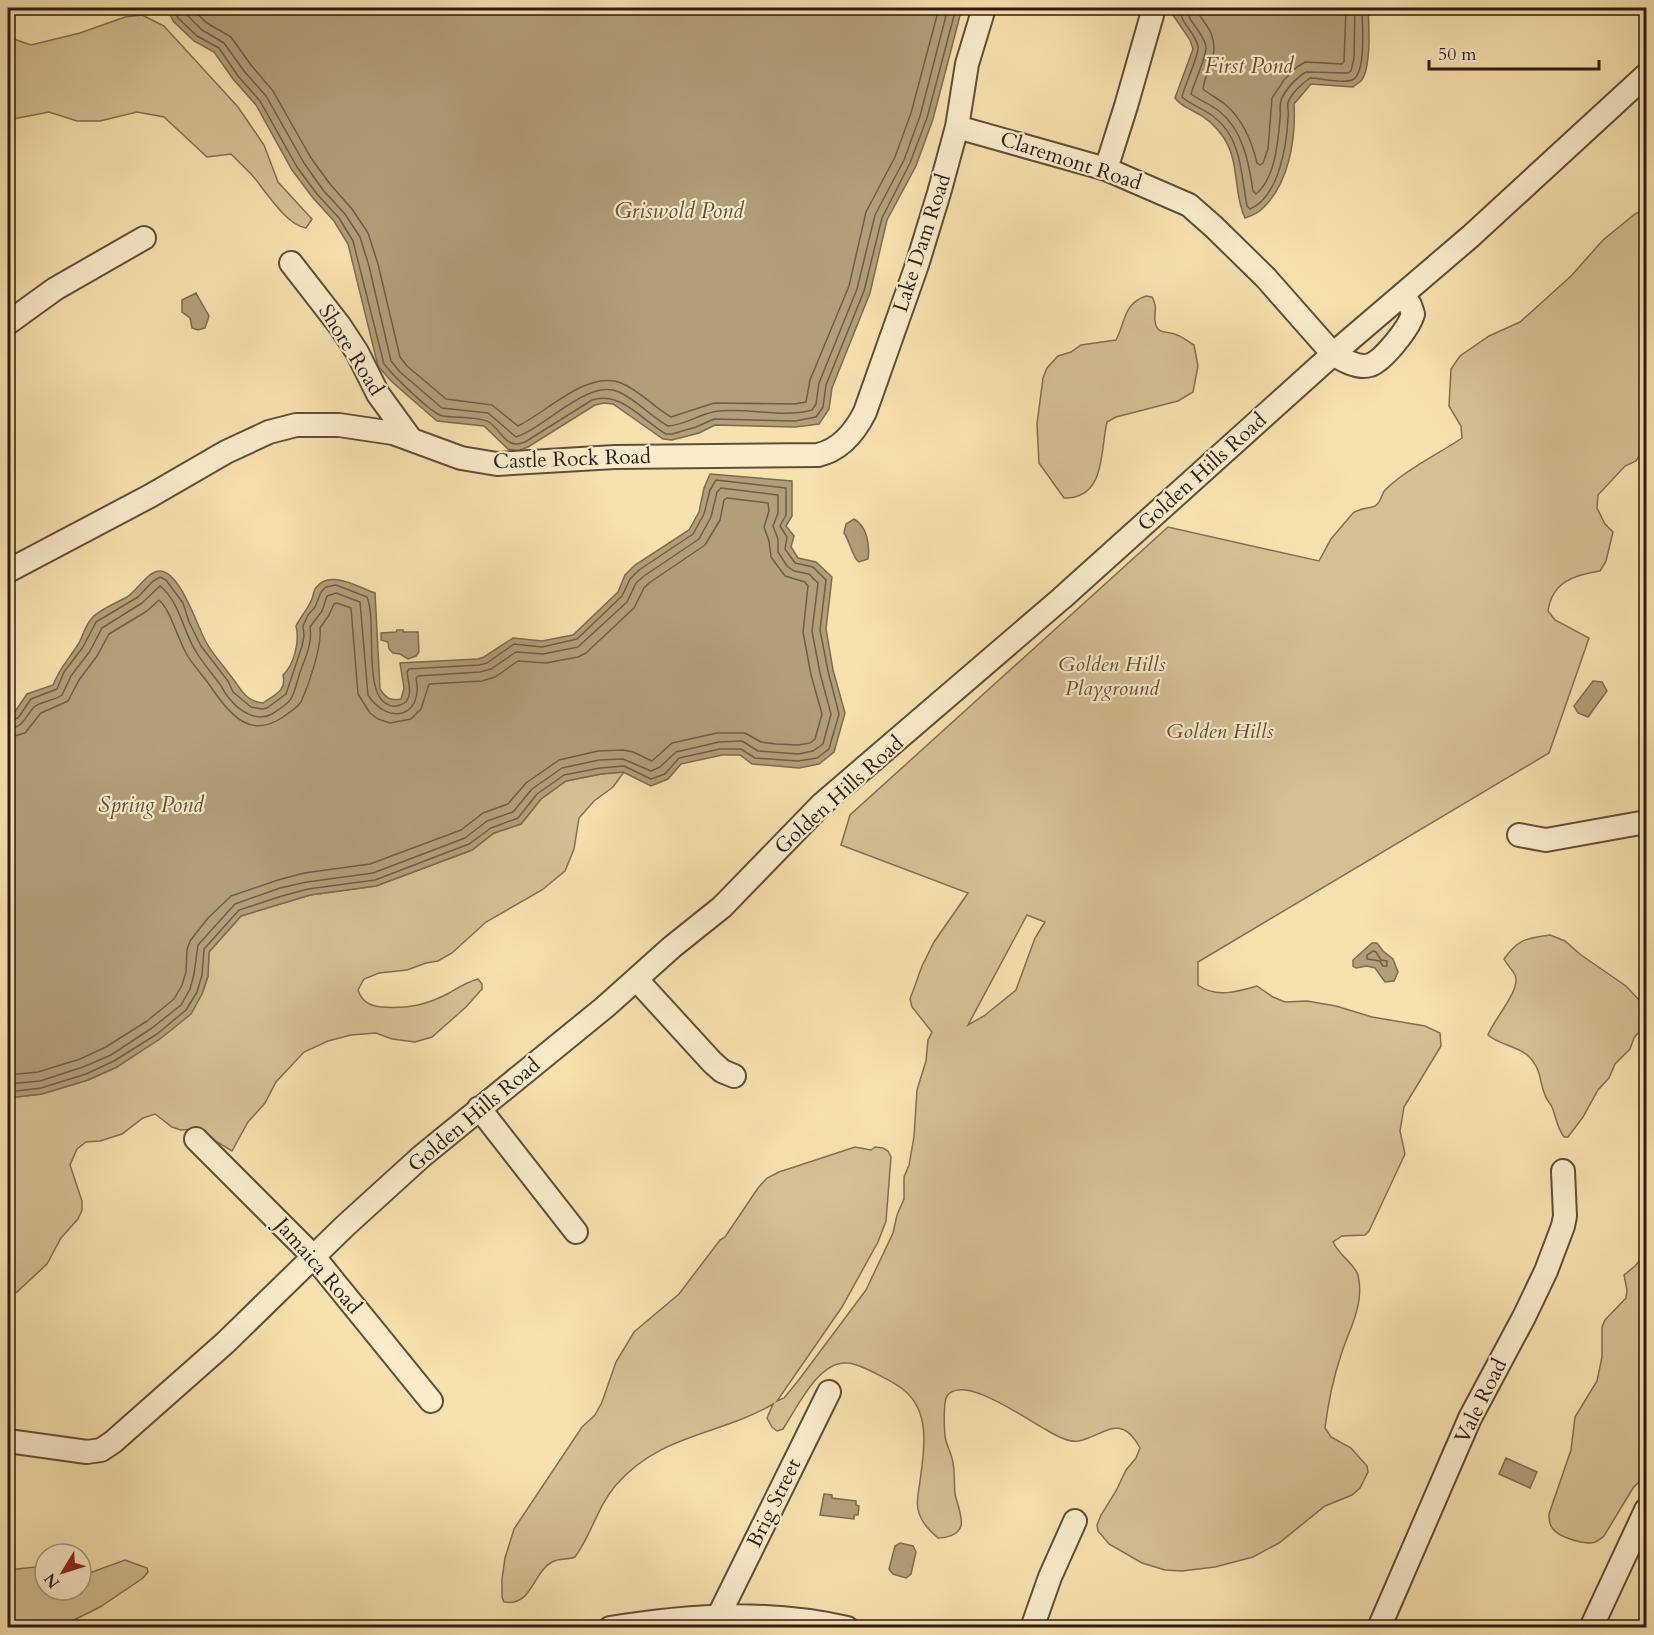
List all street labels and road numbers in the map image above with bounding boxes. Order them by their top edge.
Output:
street label: Claremont Road [997,124,1145,198]
street label: Lake Dam Road [886,170,958,316]
street label: Shore Road [312,299,390,401]
street label: Golden Hills Road [1131,406,1273,538]
street label: Castle Rock Road [493,442,651,476]
street label: Golden Hills Road [768,729,910,861]
street label: Golden Hills Road [402,1051,546,1179]
street label: Jamaica Road [266,1209,368,1321]
street label: Vale Road [1448,1354,1514,1448]
street label: Brig Street [740,1453,808,1552]

